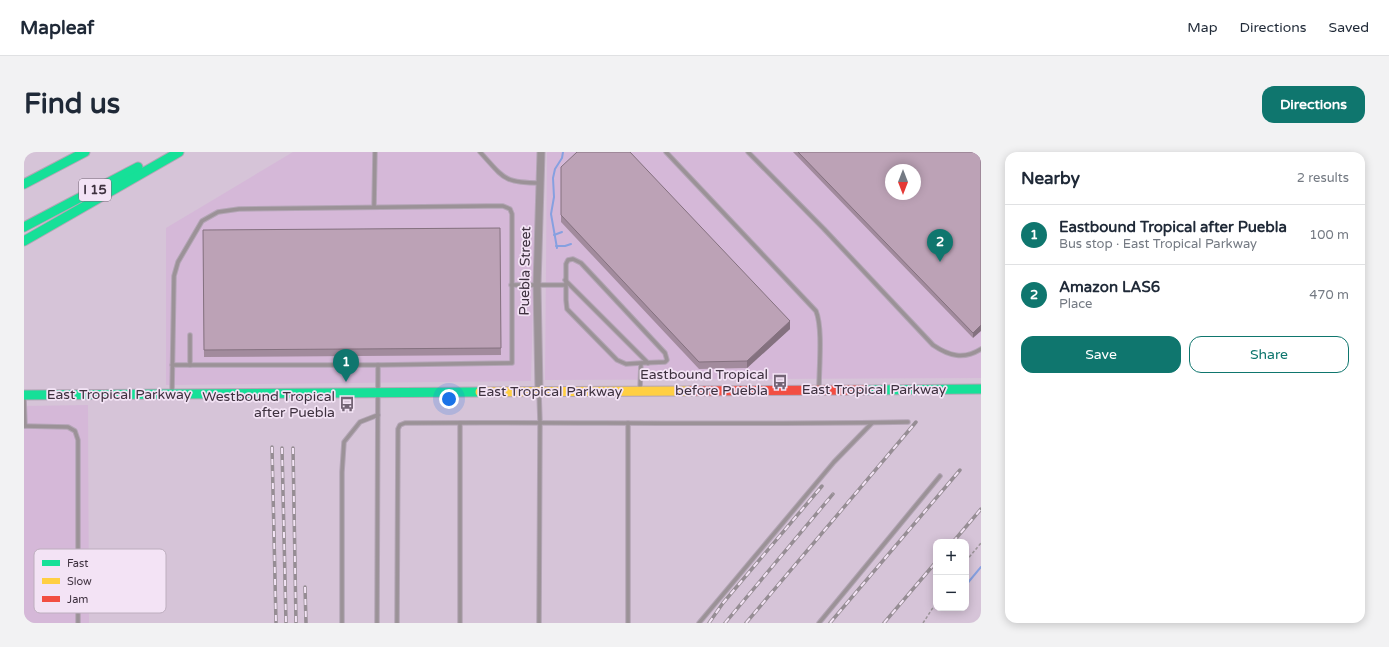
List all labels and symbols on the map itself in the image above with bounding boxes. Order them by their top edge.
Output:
north arrow [885,164,921,200]
road number: I 15 [79,179,111,201]
street label: Puebla Street [516,225,534,316]
pin: 2 [927,229,953,262]
pin: 1 [333,349,359,382]
place label: Eastbound Tropical before Puebla [640,366,768,399]
bus stop icon: Eastbound Tropical before Puebla [771,373,789,391]
street label: East Tropical Parkway [802,381,947,398]
street label: East Tropical Parkway [478,383,623,400]
street label: East Tropical Parkway [47,386,192,403]
place label: Westbound Tropical after Puebla [202,388,335,421]
your location [439,389,459,409]
bus stop icon: Westbound Tropical after Puebla [338,395,356,413]
legend [34,549,166,613]
text: Fast [67,557,88,570]
text: Slow [67,575,92,588]
text: Jam [67,593,88,606]

